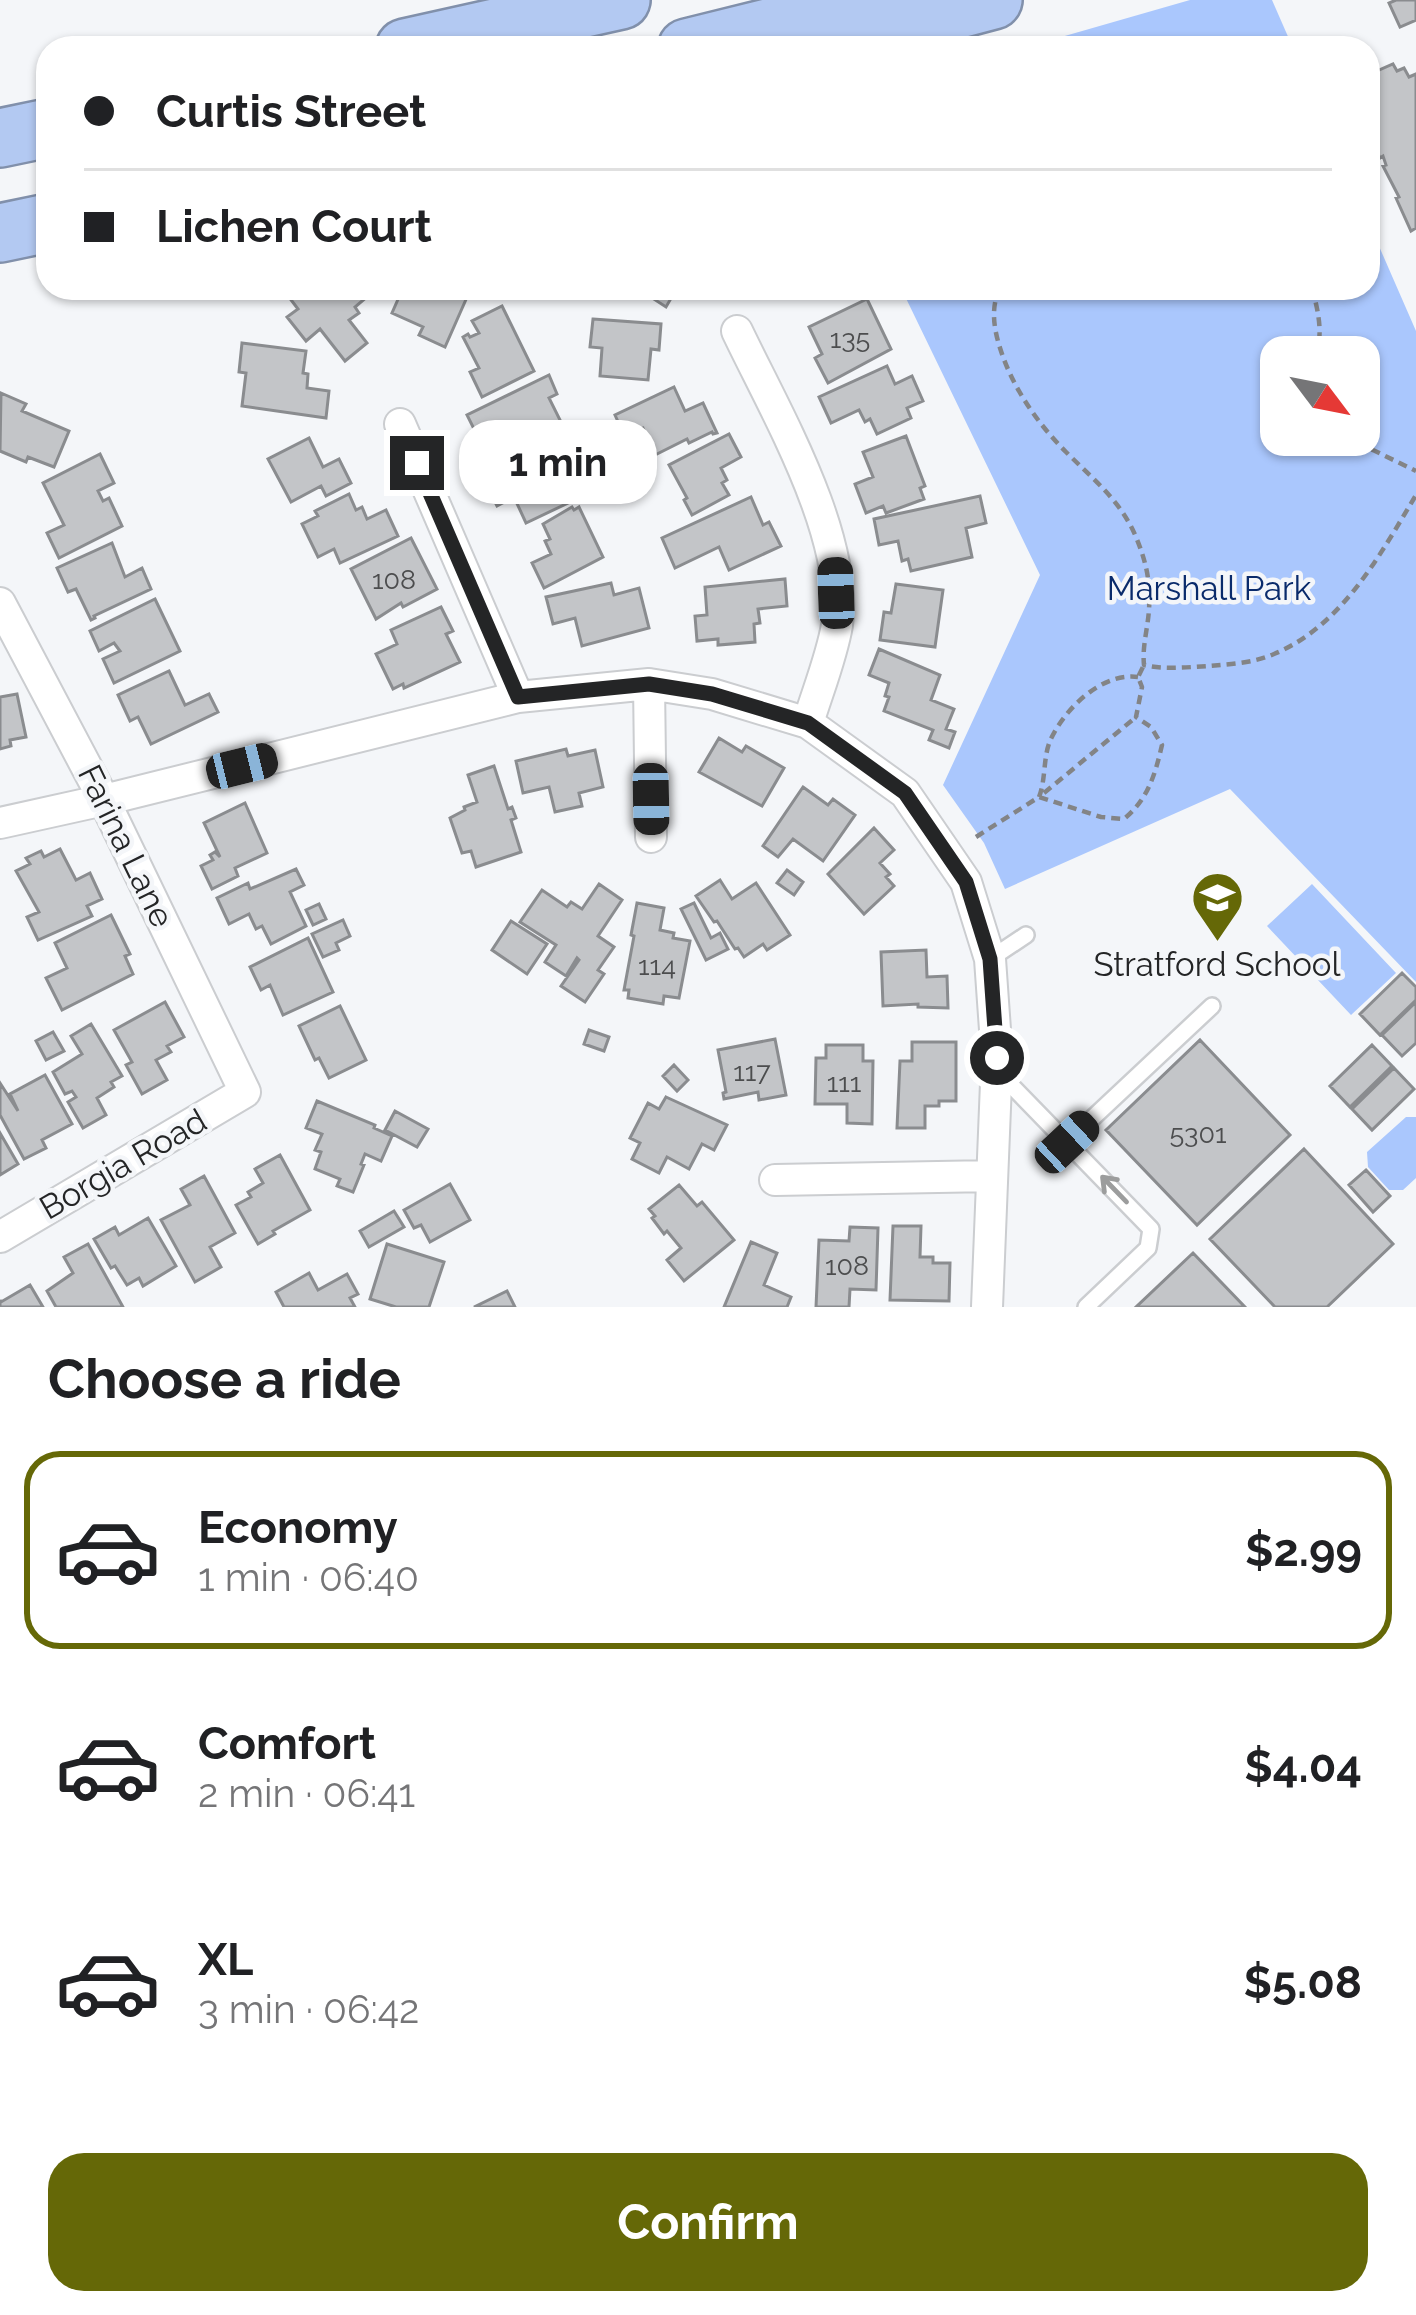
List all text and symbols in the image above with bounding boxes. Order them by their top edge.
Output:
text: Curtis Street [156,85,426,138]
text: Lichen Court [156,200,432,253]
house number: 135 [830,323,870,354]
north arrow [1260,336,1380,456]
map controls [1260,336,1380,456]
callout: 1 min [459,421,657,505]
route end [390,436,444,490]
text: 1 min [509,439,607,485]
car [817,556,855,630]
house number: 108 [372,564,416,595]
park label: Marshall Park [1107,569,1312,608]
car [203,740,281,792]
street label: Farina Lane [70,759,182,933]
car [632,763,670,835]
school or university icon: Stratford School [1189,869,1245,943]
place label: Stratford School [1094,945,1341,984]
house number: 114 [638,950,676,981]
route start [970,1031,1024,1085]
house number: 117 [733,1056,771,1087]
house number: 111 [827,1067,861,1098]
street label: Borgia Road [33,1101,213,1227]
car [1028,1104,1106,1180]
house number: 5301 [1169,1118,1227,1149]
one-way arrow [1100,1175,1128,1204]
house number: 108 [825,1250,869,1281]
text: Choose a ride [48,1347,401,1411]
icon: car [54,1496,162,1604]
text: Economy [198,1501,398,1554]
text: $2.99 [1245,1524,1362,1577]
text: 1 min · 06:40 [198,1554,419,1600]
icon: car [54,1712,162,1820]
text: Comfort [198,1717,376,1770]
text: $4.04 [1244,1740,1362,1793]
text: 2 min · 06:41 [198,1770,415,1816]
icon: car [54,1928,162,2036]
text: XL [198,1933,253,1986]
text: $5.08 [1244,1956,1362,2009]
text: 3 min · 06:42 [198,1986,419,2032]
button: Confirm [48,2153,1368,2291]

